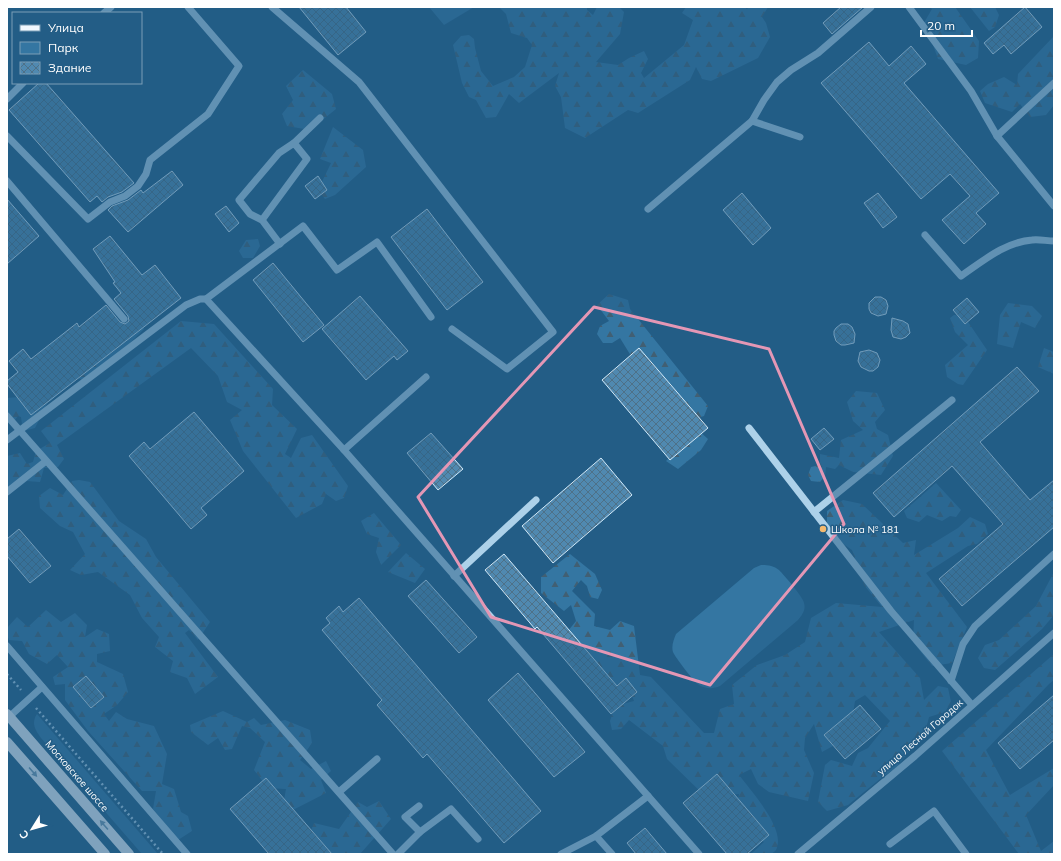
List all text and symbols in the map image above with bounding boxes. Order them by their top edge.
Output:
legend [12,12,142,84]
scale bar [921,12,972,38]
text: 20 m [927,18,955,33]
text: Улица [47,20,84,35]
text: Парк [48,40,79,55]
text: Здание [48,60,92,75]
place label: Школа № 181 [831,523,899,536]
marker: Школа № 181 [818,524,828,534]
street label: улица Лесной Городок [874,696,966,778]
street label: Московское шоссе [42,738,112,815]
one-way arrow [28,766,37,777]
north arrow [12,809,52,849]
one-way arrow [99,819,108,830]
text: С [16,827,32,842]

